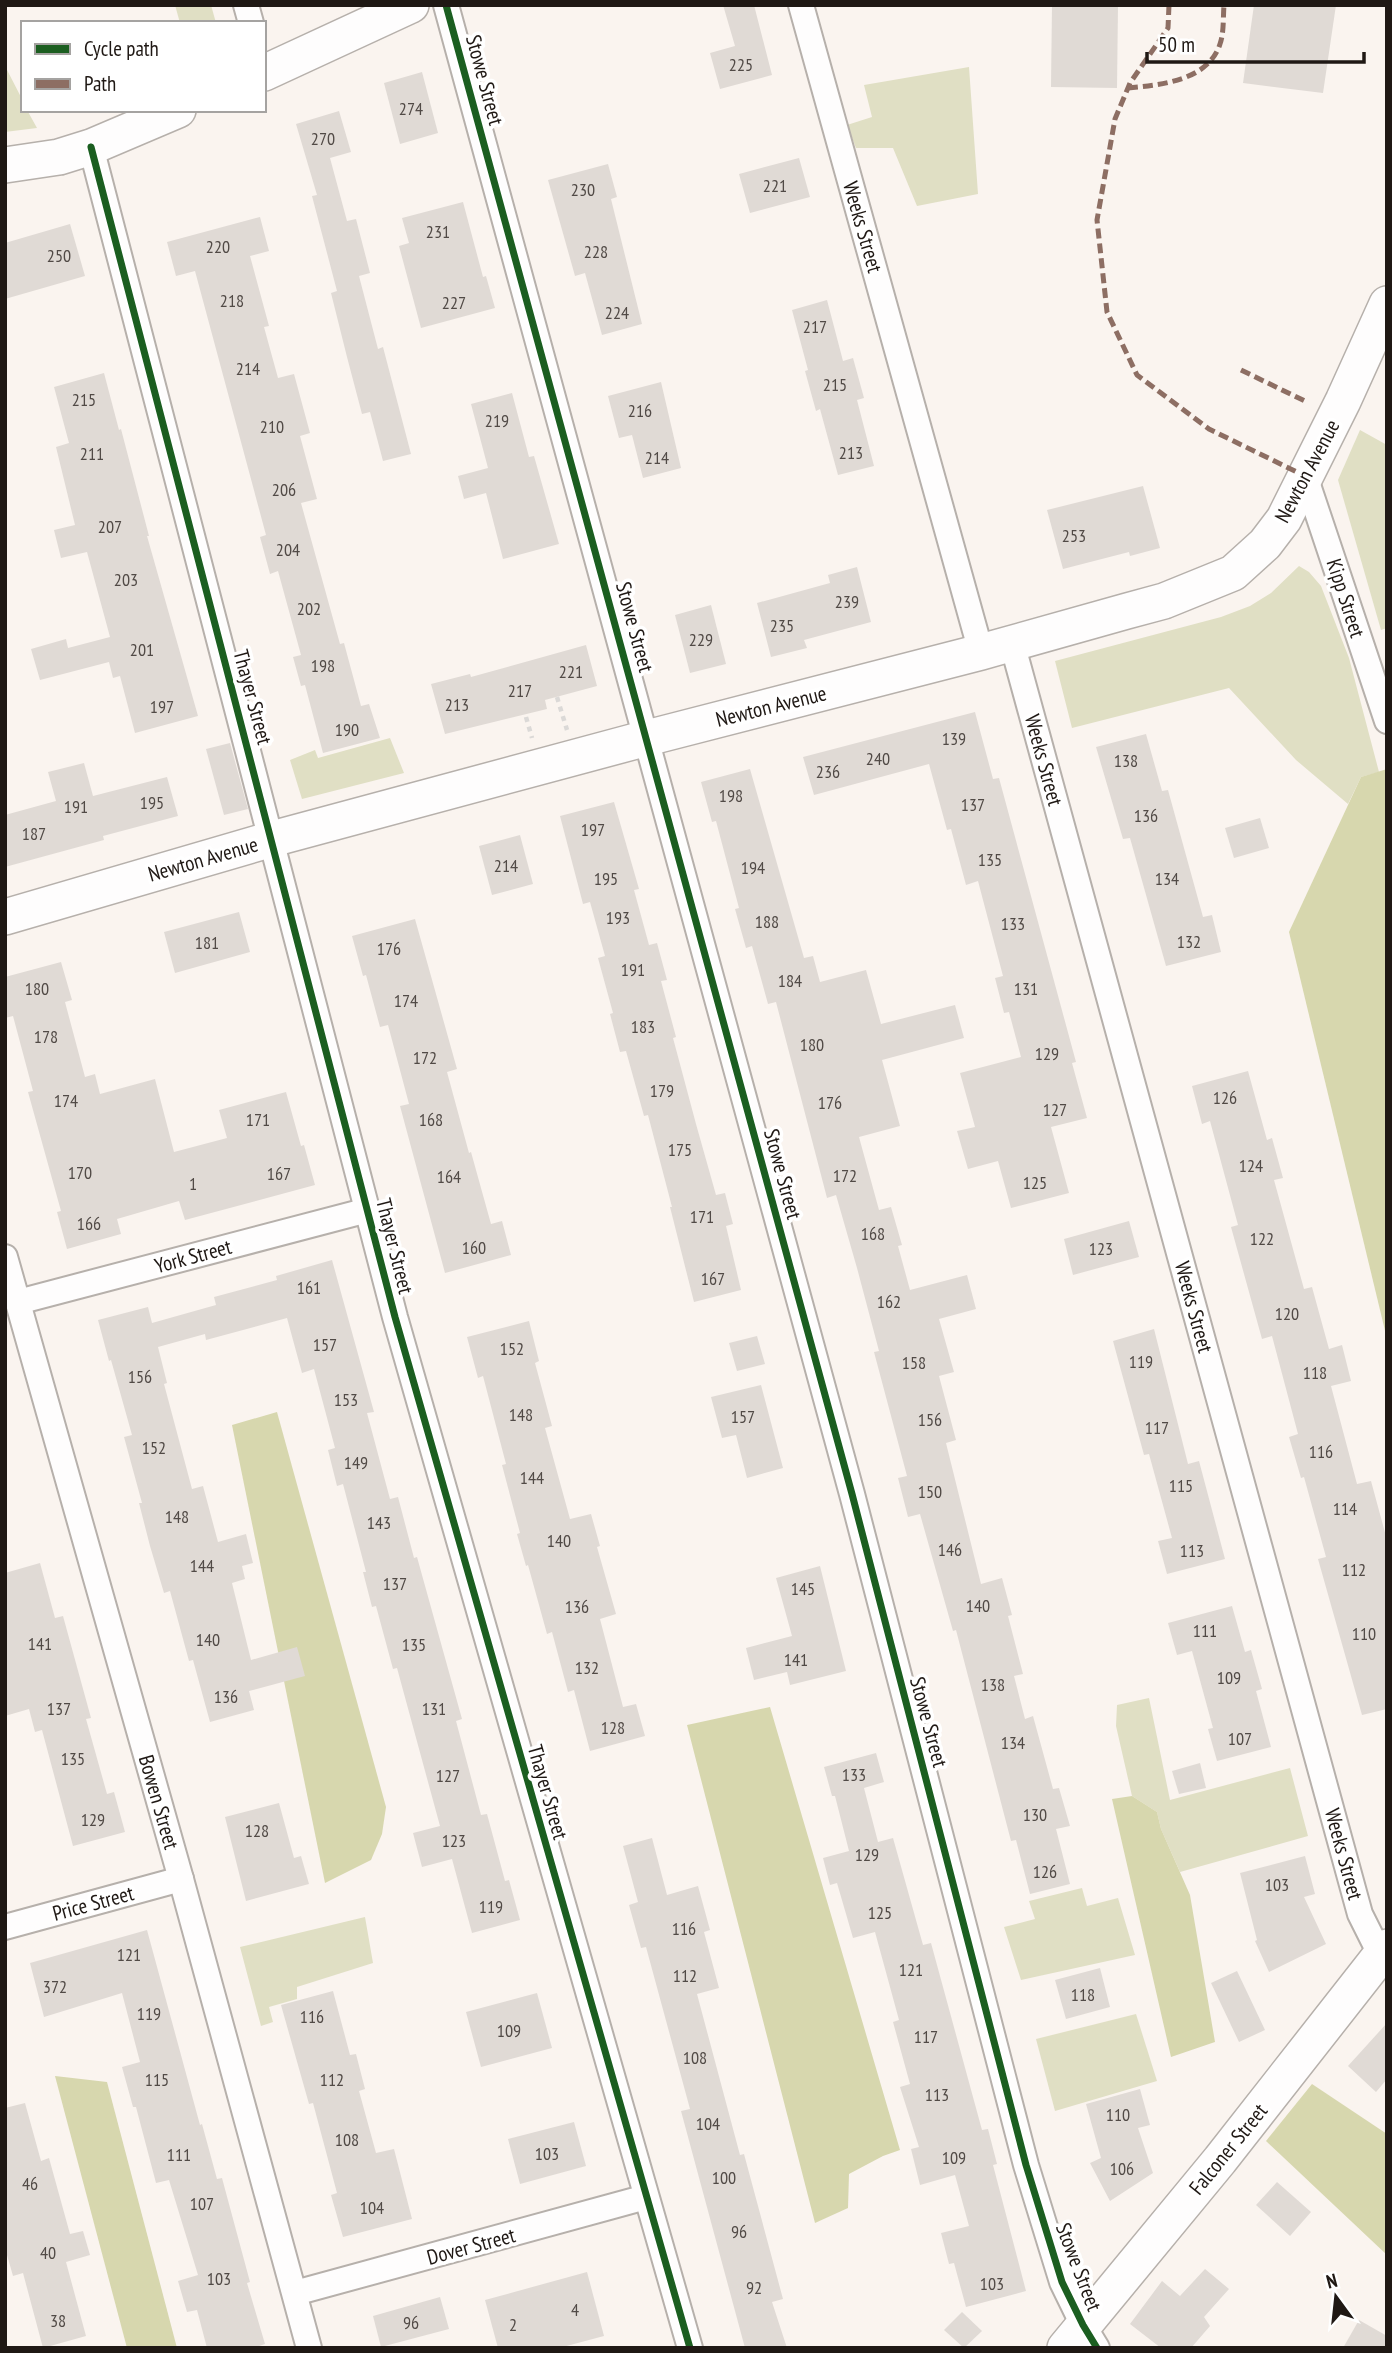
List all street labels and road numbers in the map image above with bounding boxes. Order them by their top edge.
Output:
street label: Stowe Street [460,32,510,128]
street label: Weeks Street [837,178,889,276]
street label: Newton Avenue [1269,415,1345,527]
street label: Kipp Street [1321,555,1371,641]
street label: Stowe Street [610,579,660,675]
street label: Thayer Street [227,647,279,748]
street label: Newton Avenue [713,679,829,733]
street label: Weeks Street [1019,711,1069,809]
street label: Newton Avenue [145,830,261,888]
street label: Stowe Street [758,1126,808,1222]
street label: Thayer Street [370,1196,420,1297]
street label: York Street [152,1233,235,1279]
street label: Weeks Street [1169,1258,1219,1356]
street label: Stowe Street [904,1674,954,1770]
street label: Thayer Street [522,1742,574,1843]
street label: Bowen Street [133,1752,185,1852]
street label: Weeks Street [1319,1805,1369,1903]
street label: Price Street [49,1879,137,1927]
street label: Falconer Street [1183,2098,1273,2200]
street label: Stowe Street [1050,2219,1108,2315]
street label: Dover Street [424,2221,518,2271]

